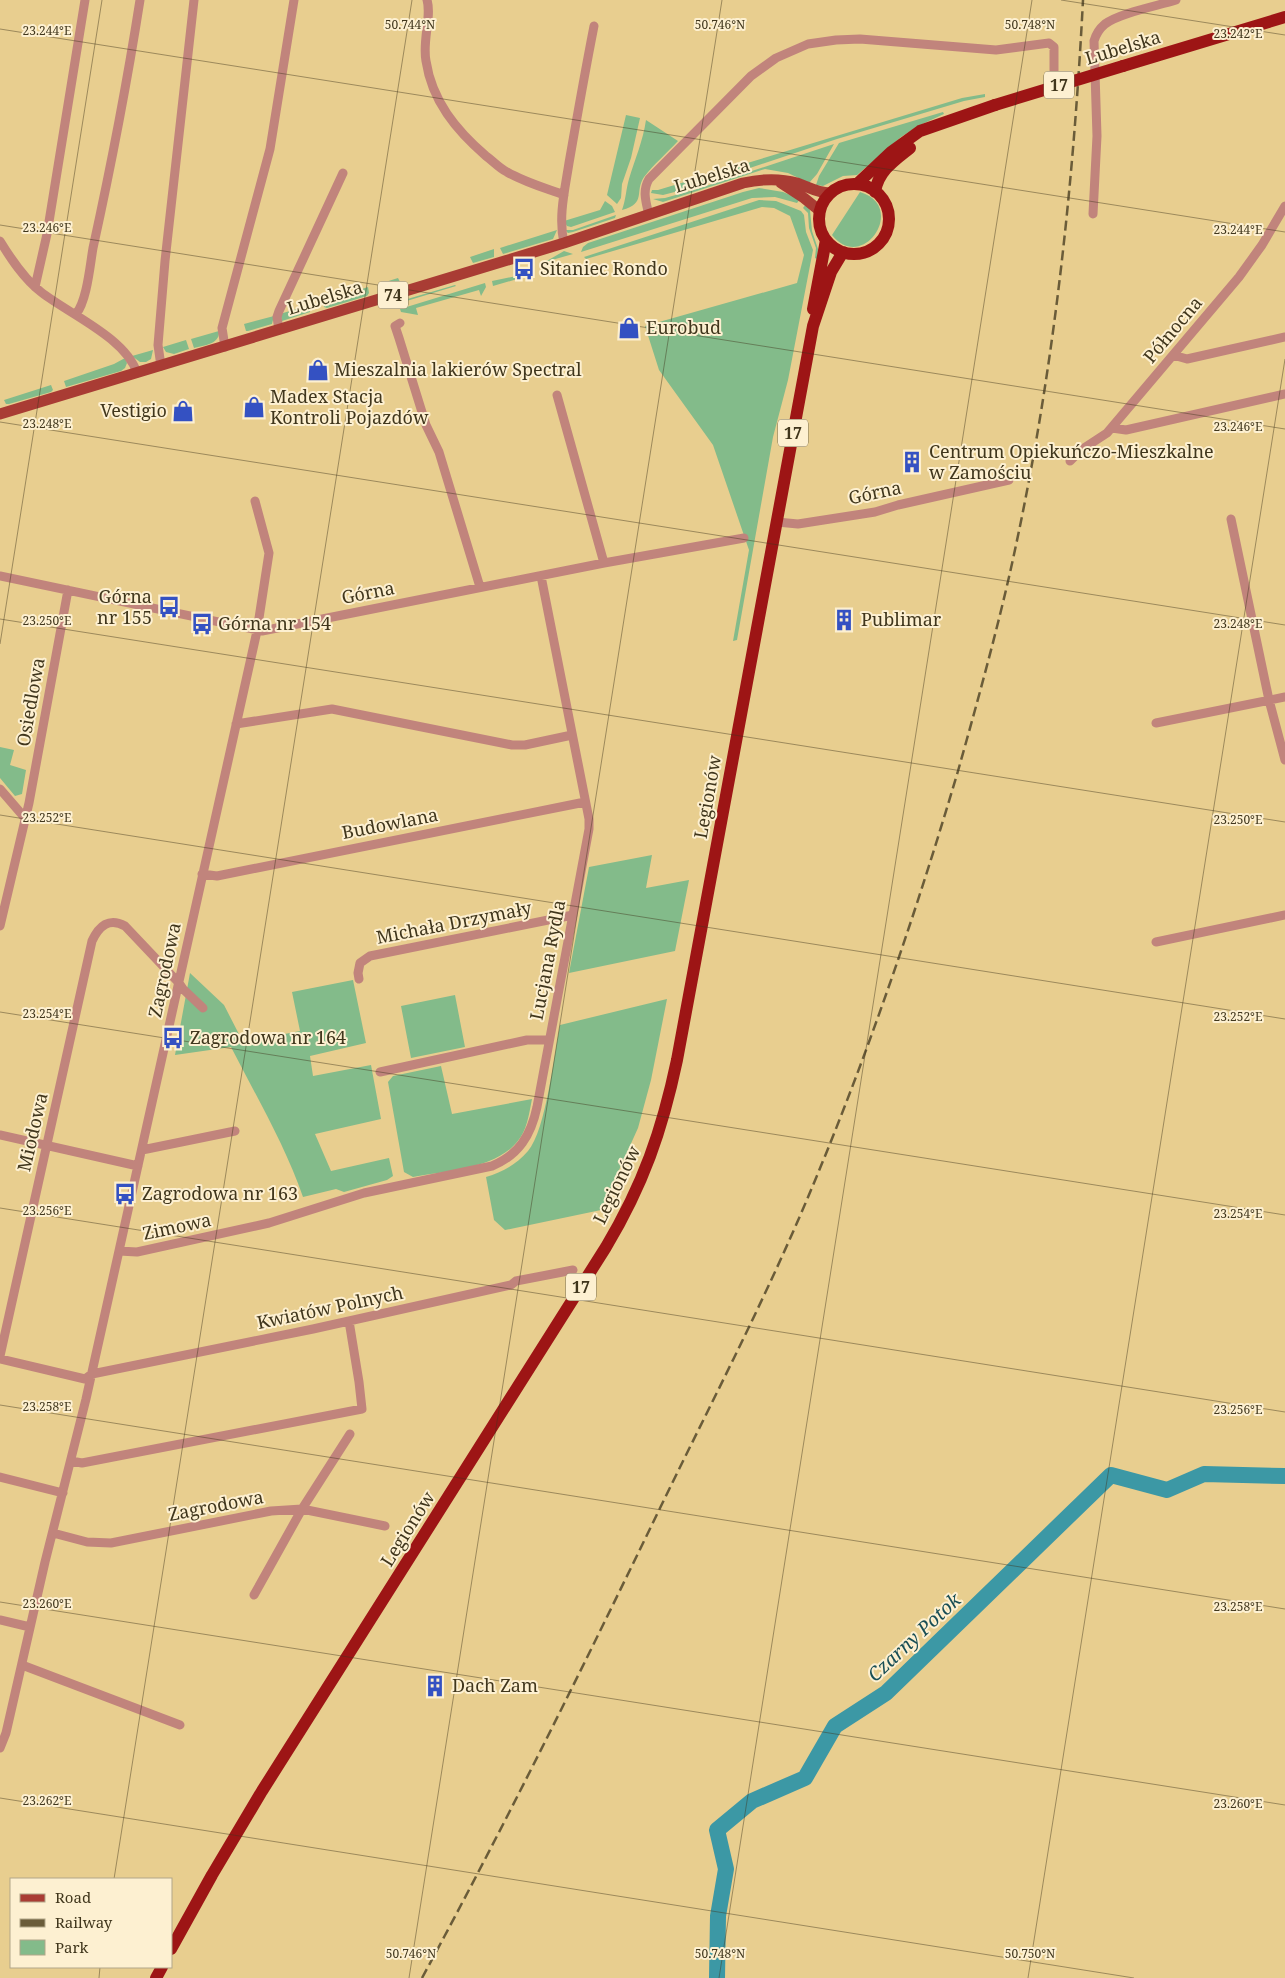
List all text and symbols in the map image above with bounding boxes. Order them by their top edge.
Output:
text: 50.744°N [385,16,435,33]
text: 50.746°N [695,16,745,33]
text: 50.748°N [1005,16,1055,33]
text: 23.244°E [23,22,71,39]
street label: Lubelska [1082,24,1163,70]
text: 23.242°E [1214,25,1262,42]
road number: 17 [1044,72,1074,98]
street label: Lubelska [671,152,752,198]
text: 23.246°E [23,219,71,236]
text: 23.244°E [1214,221,1262,238]
bus stop icon: Sitaniec Rondo [511,256,537,282]
place label: Sitaniec Rondo [540,256,668,280]
street label: Lubelska [284,274,365,320]
road number: 74 [378,282,408,308]
street label: Północna [1137,291,1207,368]
shop icon: Eurobud [616,315,642,341]
place label: Eurobud [646,315,721,339]
shop icon: Mieszalnia lakierów Spectral [305,357,331,383]
place label: Mieszalnia lakierów Spectral [334,357,582,381]
place label: Madex Stacja Kontroli Pojazdów [270,384,429,429]
shop icon: Madex Stacja Kontroli Pojazdów [241,394,267,420]
place label: Vestigio [100,398,167,422]
shop icon: Vestigio [170,398,196,424]
text: 23.248°E [23,415,71,432]
text: 23.246°E [1214,418,1262,435]
road number: 17 [778,419,808,446]
place label: Centrum Opiekuńczo-Mieszkalne w Zamościu [929,439,1214,484]
building icon: Centrum Opiekuńczo-Mieszkalne w Zamościu [899,449,925,475]
street label: Górna [846,475,903,509]
street label: Górna [339,575,396,609]
place label: Górna nr 155 [97,584,152,629]
bus stop icon: Górna nr 155 [156,594,182,620]
building icon: Publimar [831,607,857,633]
place label: Publimar [861,607,942,631]
bus stop icon: Górna nr 154 [189,611,215,637]
place label: Górna nr 154 [218,611,331,635]
text: 23.250°E [23,612,71,629]
text: 23.248°E [1214,615,1262,632]
street label: Osiedlowa [10,656,50,748]
street label: Legionów [688,753,726,840]
street label: Budowlana [340,802,440,844]
text: 23.252°E [23,809,71,826]
text: 23.250°E [1214,811,1262,828]
street label: Michała Drzymały [374,895,534,949]
street label: Lucjana Rydla [524,898,570,1022]
street label: Zagrodowa [142,920,186,1019]
text: 23.254°E [23,1005,71,1022]
text: 23.252°E [1214,1008,1262,1025]
bus stop icon: Zagrodowa nr 164 [160,1025,186,1051]
place label: Zagrodowa nr 164 [190,1025,346,1049]
street label: Miodowa [11,1090,53,1174]
street label: Legionów [587,1141,646,1228]
bus stop icon: Zagrodowa nr 163 [112,1181,138,1207]
place label: Zagrodowa nr 163 [142,1181,298,1205]
text: 23.256°E [23,1202,71,1219]
text: 23.254°E [1214,1205,1262,1222]
street label: Zimowa [140,1207,213,1245]
road number: 17 [566,1274,596,1300]
street label: Kwiatów Polnych [254,1280,405,1334]
text: 23.258°E [23,1398,71,1415]
text: 23.256°E [1214,1401,1262,1418]
street label: Zagrodowa [166,1484,265,1526]
street label: Legionów [375,1486,440,1571]
water label: Czarny Potok [862,1586,967,1687]
text: 23.260°E [23,1595,71,1612]
text: 23.258°E [1214,1598,1262,1615]
building icon: Dach Zam [422,1673,448,1699]
place label: Dach Zam [452,1673,538,1697]
text: 23.262°E [23,1792,71,1809]
text: 23.260°E [1214,1795,1262,1812]
legend [10,1878,172,1968]
text: Road [55,1887,91,1907]
text: Railway [55,1912,113,1932]
text: Park [55,1937,89,1957]
text: 50.746°N [386,1945,436,1962]
text: 50.748°N [695,1945,745,1962]
text: 50.750°N [1005,1945,1055,1962]

